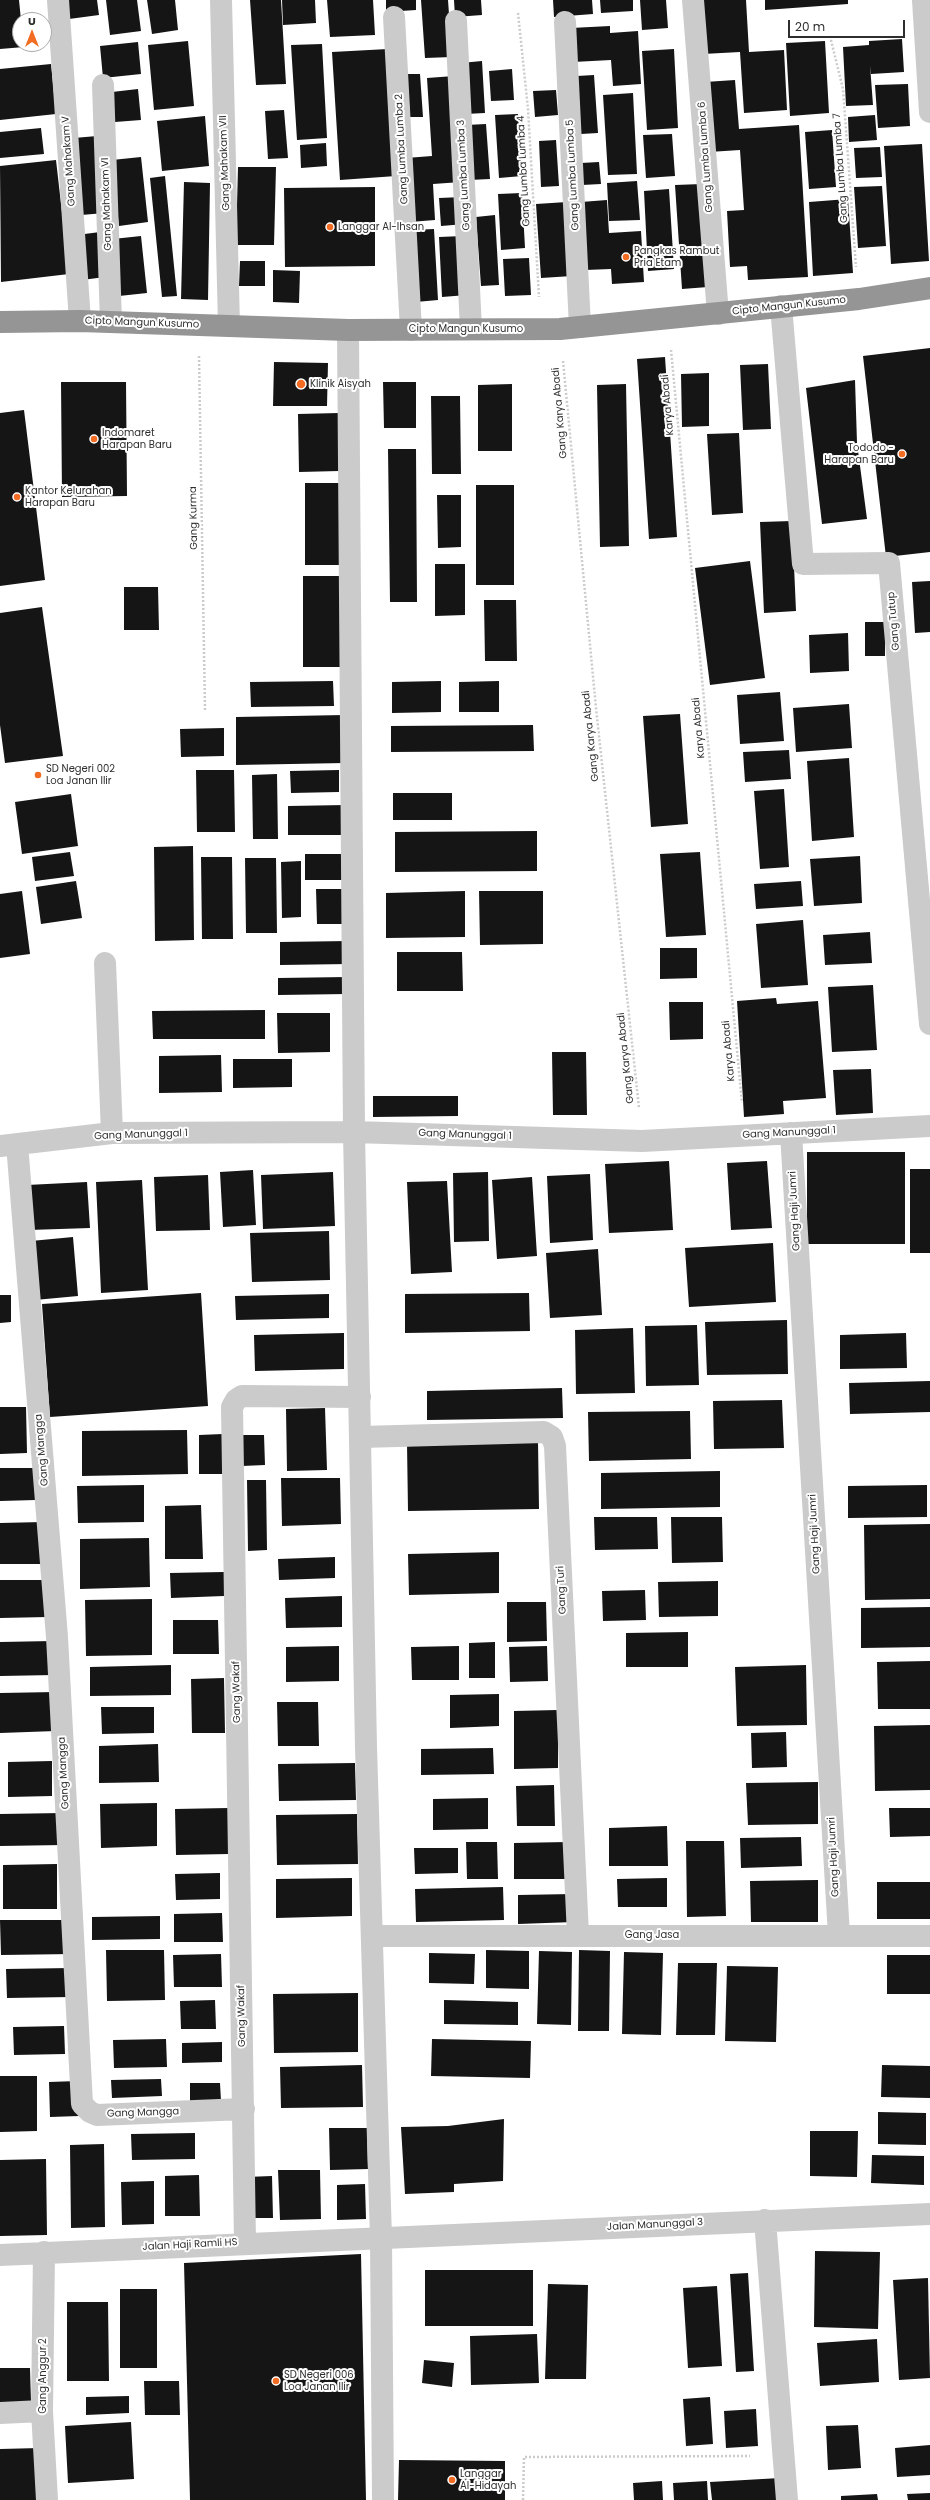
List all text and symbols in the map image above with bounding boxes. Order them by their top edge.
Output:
north arrow [12,12,52,52]
scale bar [790,12,907,38]
text: U [28,13,36,29]
text: 20 m [795,18,825,35]
street label: Gang Lumba Lumba 2 [393,93,411,205]
street label: Gang Lumba Lumba 6 [696,101,716,213]
street label: Gang Lumba Lumba 7 [831,113,851,223]
street label: Gang Mahakam V [60,115,78,207]
street label: Gang Mahakam VII [217,115,233,211]
street label: Gang Lumba Lumba 4 [515,115,533,227]
street label: Gang Lumba Lumba 3 [455,119,473,231]
street label: Gang Lumba Lumba 5 [564,119,582,231]
street label: Gang Mahakam VI [99,157,115,251]
place label: Langgar Al-Ihsan [338,221,424,233]
marker: Langgar Al-Ihsan [325,222,335,232]
place label: Pangkas Rambut Pria Etam [634,245,719,268]
marker: Pangkas Rambut Pria Etam [621,252,631,262]
street label: Cipto Mangun Kusumo [732,294,846,318]
street label: Cipto Mangun Kusumo [85,315,199,331]
street label: Cipto Mangun Kusumo [409,323,523,335]
street label: Gang Karya Abadi [550,367,570,459]
street label: Karya Abadi [659,374,677,436]
marker: Klinik Aisyah [295,378,307,390]
place label: Klinik Aisyah [310,378,371,390]
place label: Indomaret Harapan Baru [102,427,172,450]
marker: Indomaret Harapan Baru [89,434,99,444]
place label: Tododo - Harapan Baru [824,442,894,466]
marker: Tododo - Harapan Baru [897,449,907,459]
place label: Kantor Kelurahan Harapan Baru [25,485,112,508]
street label: Gang Kurma [187,486,201,550]
marker: Kantor Kelurahan Harapan Baru [12,492,22,502]
street label: Gang Tutup [885,591,903,651]
street label: Gang Karya Abadi [580,690,602,782]
street label: Karya Abadi [690,697,708,759]
place label: SD Negeri 002 Loa Janan Ilir [46,763,115,786]
marker: SD Negeri 002 Loa Janan Ilir [33,770,43,780]
street label: Gang Karya Abadi [615,1012,637,1104]
street label: Karya Abadi [720,1020,738,1082]
street label: Gang Manunggal 1 [742,1125,836,1141]
street label: Gang Manunggal 1 [94,1127,188,1143]
street label: Gang Manunggal 1 [418,1127,512,1143]
street label: Gang Haji Jumri [787,1171,803,1251]
street label: Gang Mangga [33,1413,51,1487]
street label: Gang Haji Jumri [807,1494,823,1574]
street label: Gang Turi [555,1566,569,1614]
street label: Gang Wakaf [230,1661,244,1723]
street label: Gang Mangga [56,1737,72,1809]
street label: Gang Haji Jumri [826,1817,842,1897]
street label: Gang Jasa [625,1929,679,1941]
street label: Gang Wakaf [235,1985,249,2047]
street label: Gang Mangga [107,2106,179,2120]
street label: Jalan Manunggal 3 [607,2216,703,2234]
street label: Jalan Haji Ramli HS [142,2237,238,2253]
street label: Gang Anggur 2 [37,2338,49,2414]
place label: SD Negeri 006 Loa Janan Ilir [284,2369,354,2392]
marker: SD Negeri 006 Loa Janan Ilir [271,2376,281,2386]
place label: Langgar Al-Hidayah [460,2468,516,2492]
marker: Langgar Al-Hidayah [447,2475,457,2485]

